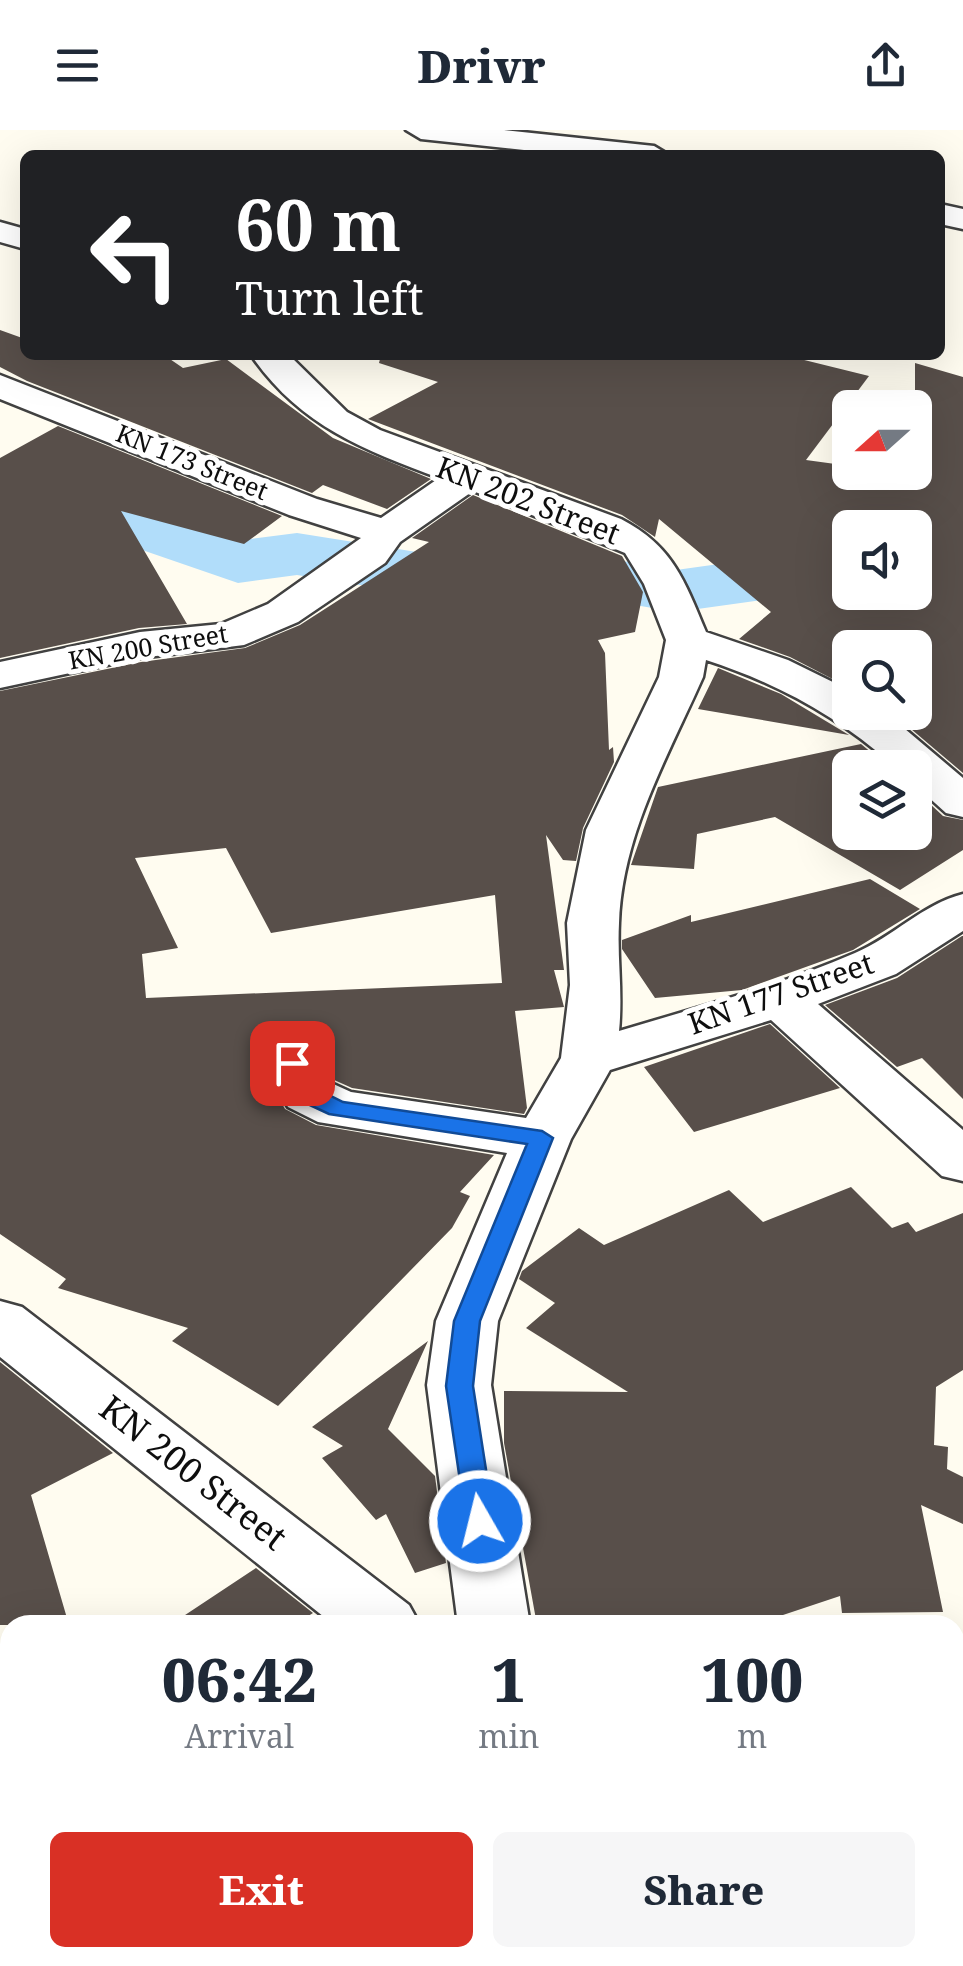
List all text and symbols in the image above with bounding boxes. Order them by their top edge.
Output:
text: Drivr [417,35,546,96]
icon: menu [50,38,105,93]
icon: share [858,38,913,93]
text: 60 m [235,176,401,272]
icon: left [70,190,200,320]
text: Turn left [235,267,424,328]
north arrow [832,390,932,490]
map controls [832,390,932,850]
street label: KN 173 Street [111,415,274,507]
street label: KN 202 Street [431,446,626,553]
button: sound [832,510,932,610]
street label: KN 200 Street [65,615,230,677]
button: search [832,630,932,730]
button: layers [832,750,932,850]
street label: KN 177 Street [682,942,879,1043]
pin [250,1021,335,1106]
icon: arrive [265,1036,320,1091]
street label: KN 200 Street [91,1384,297,1560]
position arrow [428,1469,532,1573]
text: 06:42 [162,1638,317,1720]
text: 1 [492,1638,526,1720]
text: 100 [701,1638,803,1720]
text: Arrival [184,1714,294,1757]
text: min [478,1714,539,1757]
text: m [737,1714,767,1757]
button: Exit [50,1832,473,1947]
button: Share [493,1832,915,1947]

